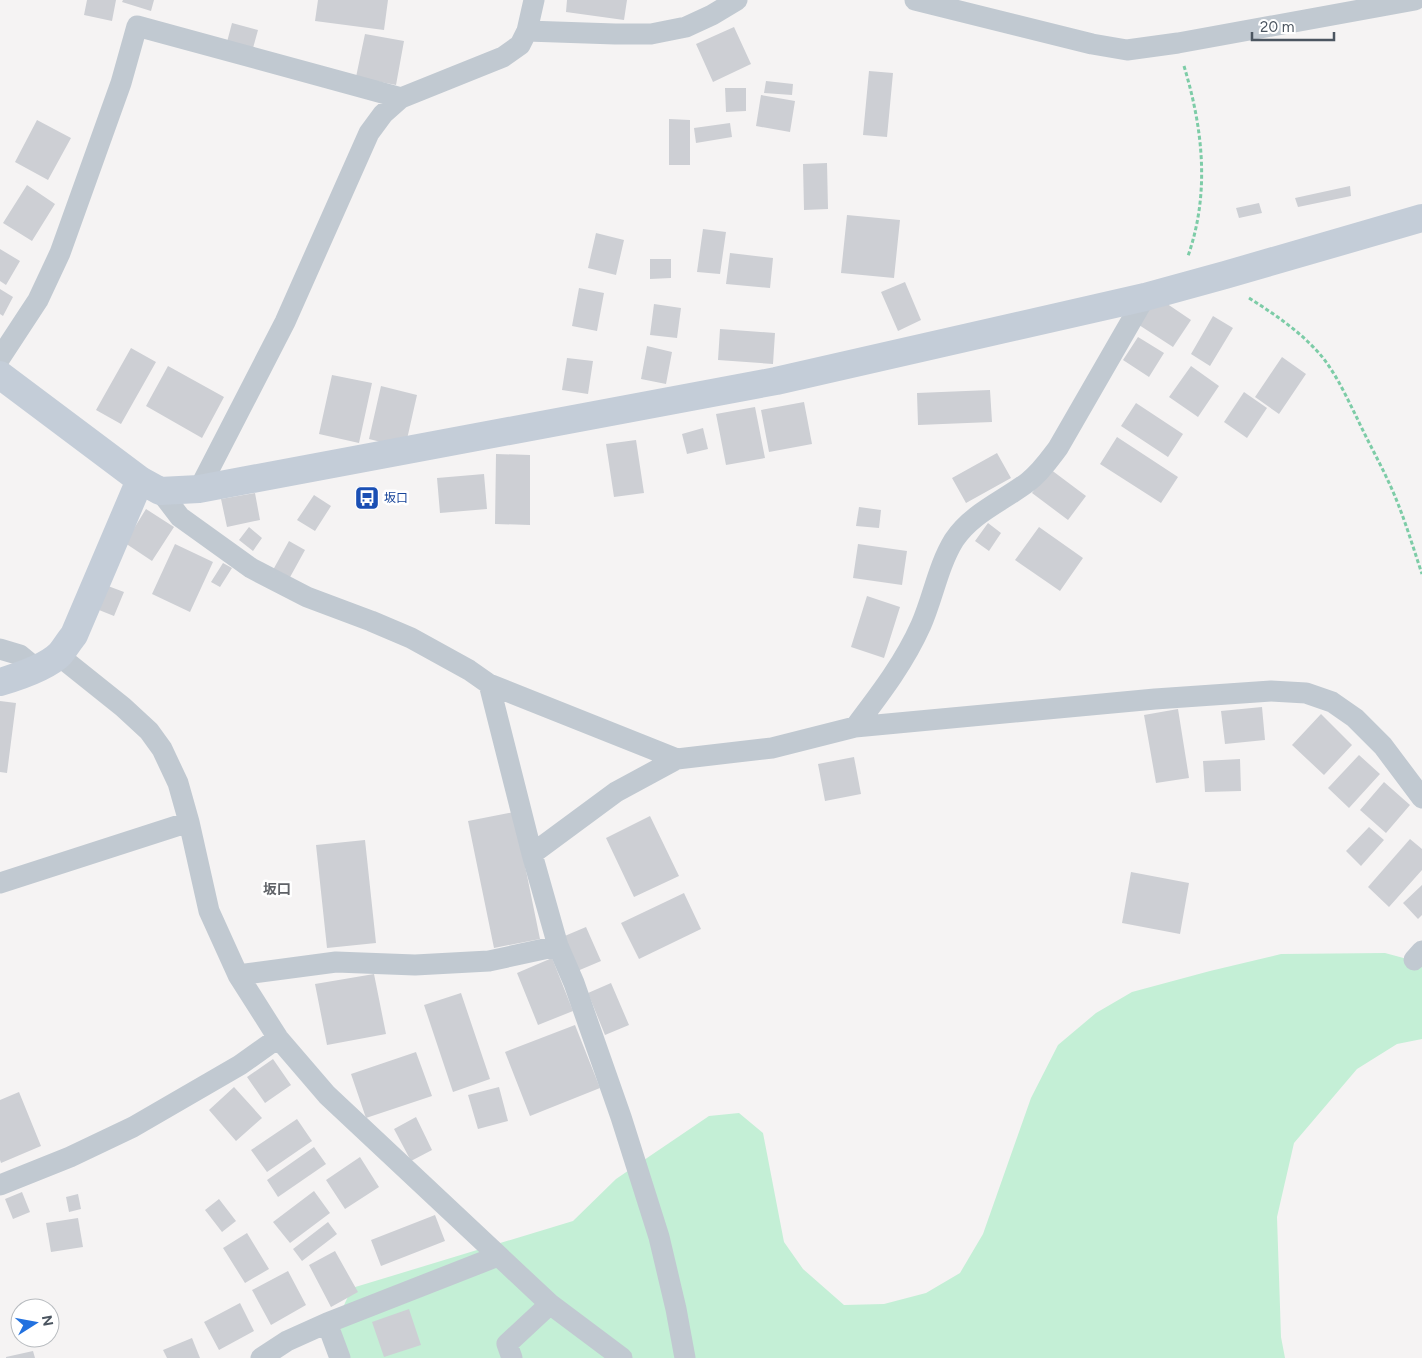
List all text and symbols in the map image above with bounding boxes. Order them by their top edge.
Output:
scale bar [1252,10,1334,42]
text: 20 m [1260,18,1294,36]
bus stop icon: 坂口 [354,485,380,511]
place label: 坂口 [384,491,408,505]
district label: 坂口 [263,881,291,898]
north arrow [10,1298,60,1348]
text: N [38,1314,57,1328]

